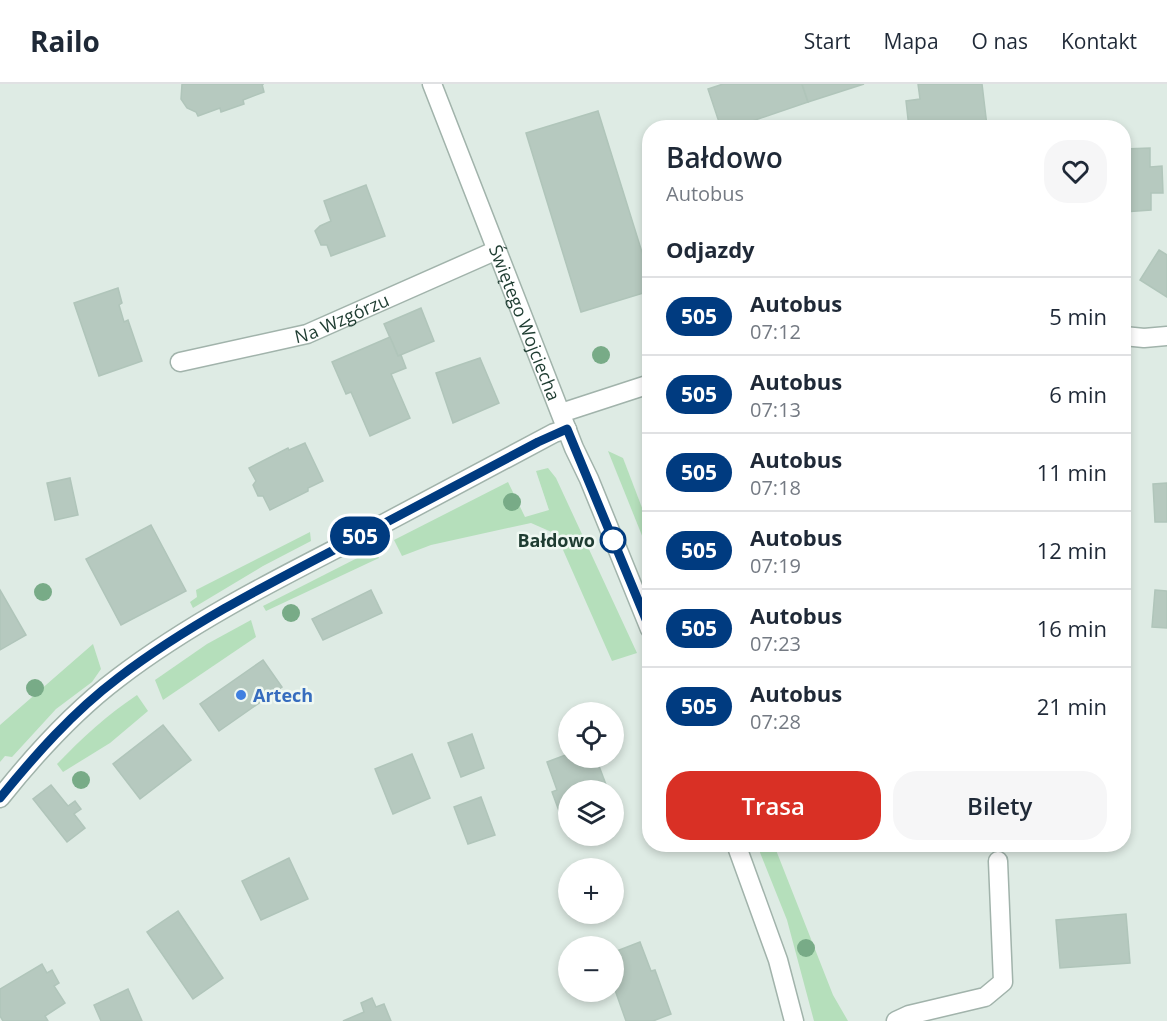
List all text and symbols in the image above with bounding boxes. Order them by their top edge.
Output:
text: Railo [30,22,100,60]
text: Start [804,27,851,55]
text: Mapa [884,27,939,55]
text: O nas [972,27,1028,55]
text: Kontakt [1061,27,1137,55]
text: Bałdowo [666,138,783,176]
button: heart [1044,140,1107,203]
text: Autobus [666,180,744,207]
text: Odjazdy [666,234,755,264]
street label: Świętego Wojciecha [484,241,566,404]
street label: Na Wzgórzu [292,287,393,348]
text: Autobus [750,288,842,318]
text: 5 min [1049,301,1107,331]
text: 505 [681,302,717,330]
text: 07:12 [750,318,801,345]
text: Autobus [750,366,842,396]
text: 6 min [1049,379,1107,409]
text: 505 [681,380,717,408]
text: 07:13 [750,396,801,423]
text: Autobus [750,444,842,474]
text: 11 min [1037,457,1107,487]
text: 505 [681,458,717,486]
text: 07:18 [750,474,801,501]
line badge: 505 [326,516,394,556]
text: 505 [342,522,378,550]
text: Autobus [750,522,842,552]
marker: Bałdowo [600,527,626,553]
place label: Bałdowo [517,528,595,552]
text: 12 min [1037,535,1107,565]
text: 505 [681,536,717,564]
text: 07:19 [750,552,801,579]
text: Autobus [750,600,842,630]
text: 16 min [1037,613,1107,643]
text: 505 [681,614,717,642]
text: 07:23 [750,630,801,657]
text: Autobus [750,678,842,708]
place label: Artech [253,683,313,707]
marker: Artech [234,688,248,702]
text: 21 min [1037,691,1107,721]
text: 505 [681,692,717,720]
map controls [558,702,624,1002]
button: locate [558,702,624,768]
text: 07:28 [750,708,801,735]
button: Trasa [666,771,881,840]
button: Bilety [893,771,1107,840]
button: layers [558,780,624,846]
button: + [558,858,624,924]
button: − [558,936,624,1002]

